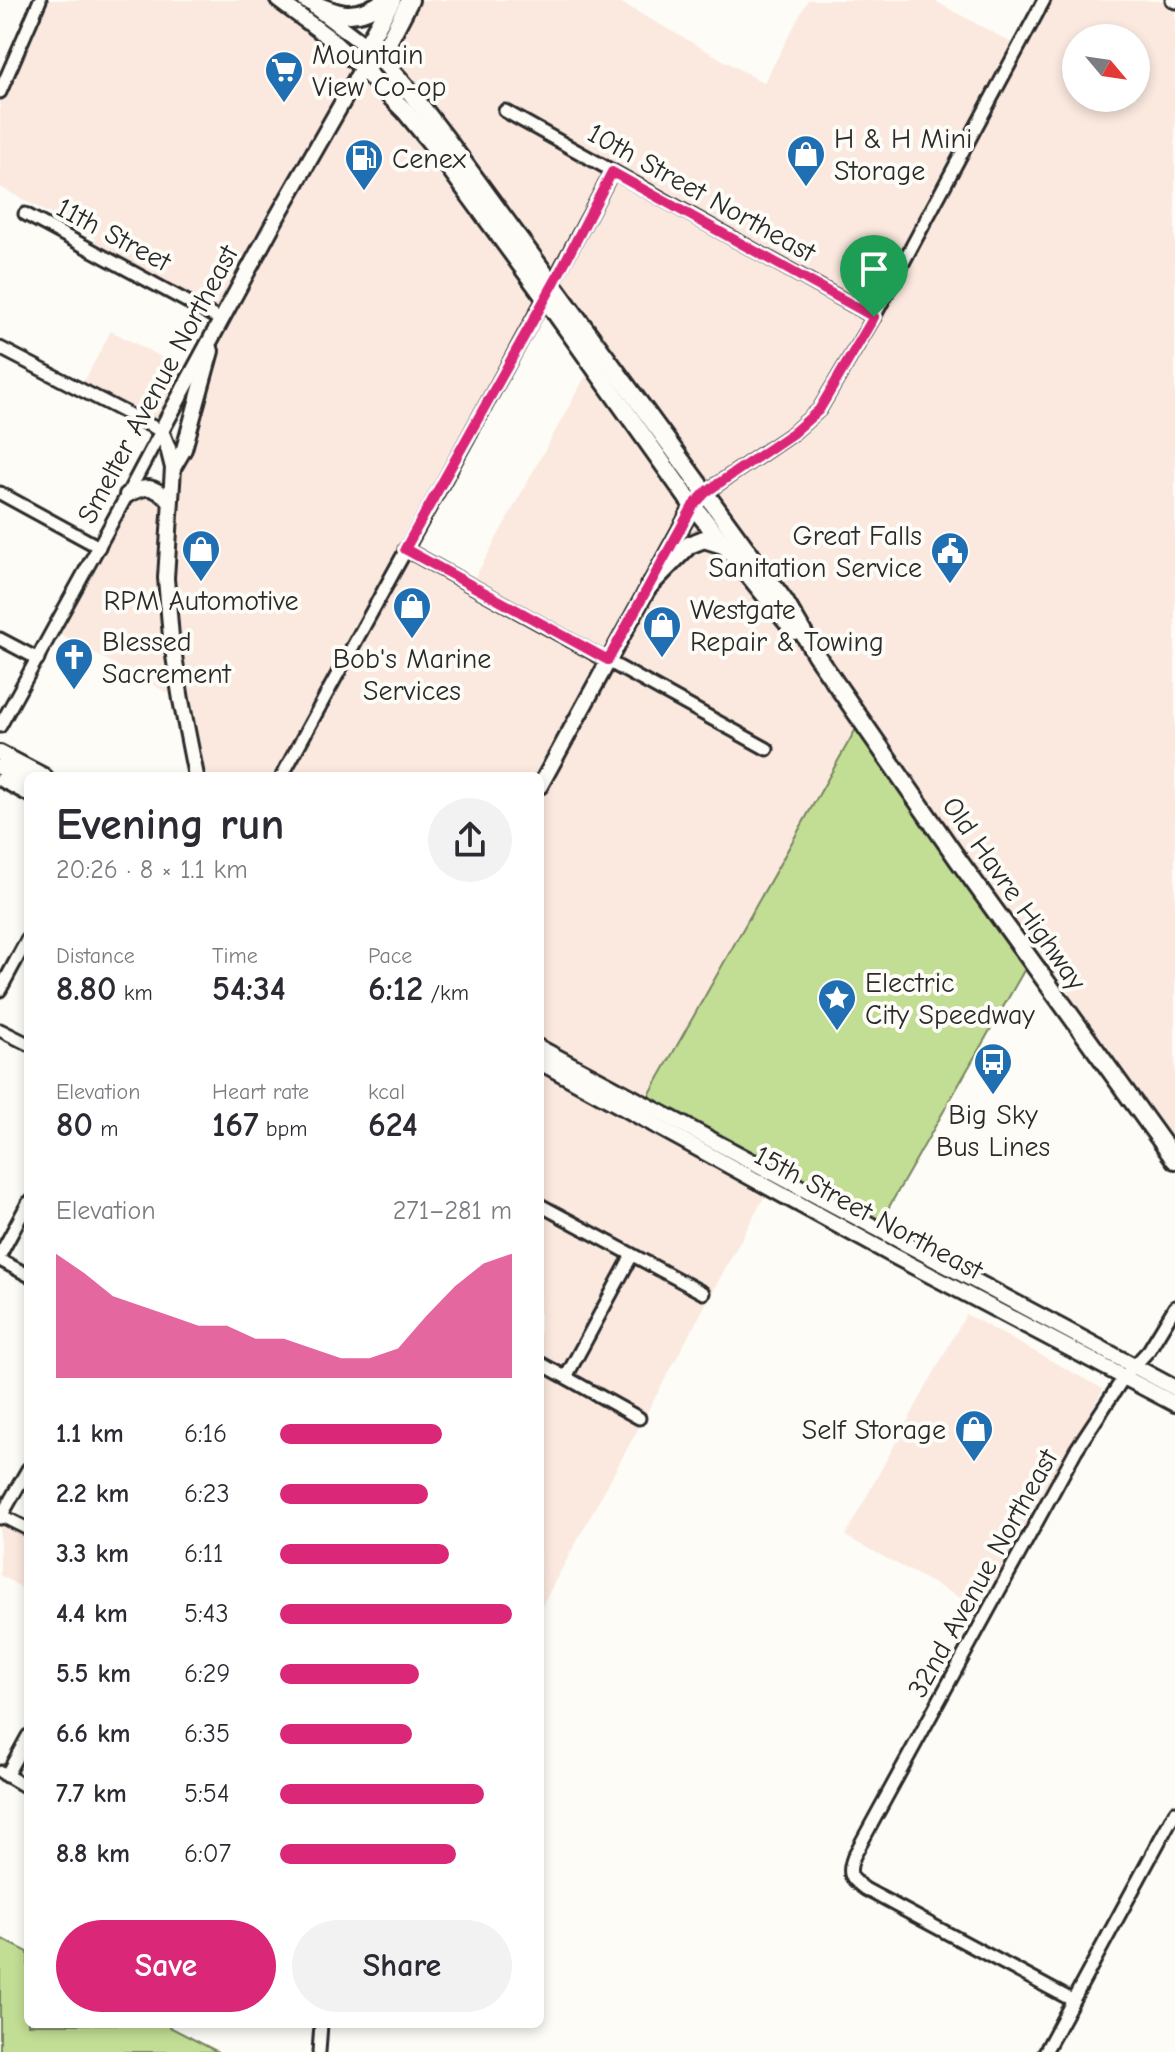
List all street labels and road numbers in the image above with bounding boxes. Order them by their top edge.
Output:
street label: 10th Street Northeast [582,117,822,269]
street label: 11th Street [51,191,177,279]
street label: Smelter Avenue Northeast [71,239,245,529]
street label: Old Havre Highway [936,791,1093,997]
street label: 15th Street Northeast [749,1139,989,1287]
street label: 32nd Avenue Northeast [901,1443,1065,1703]

